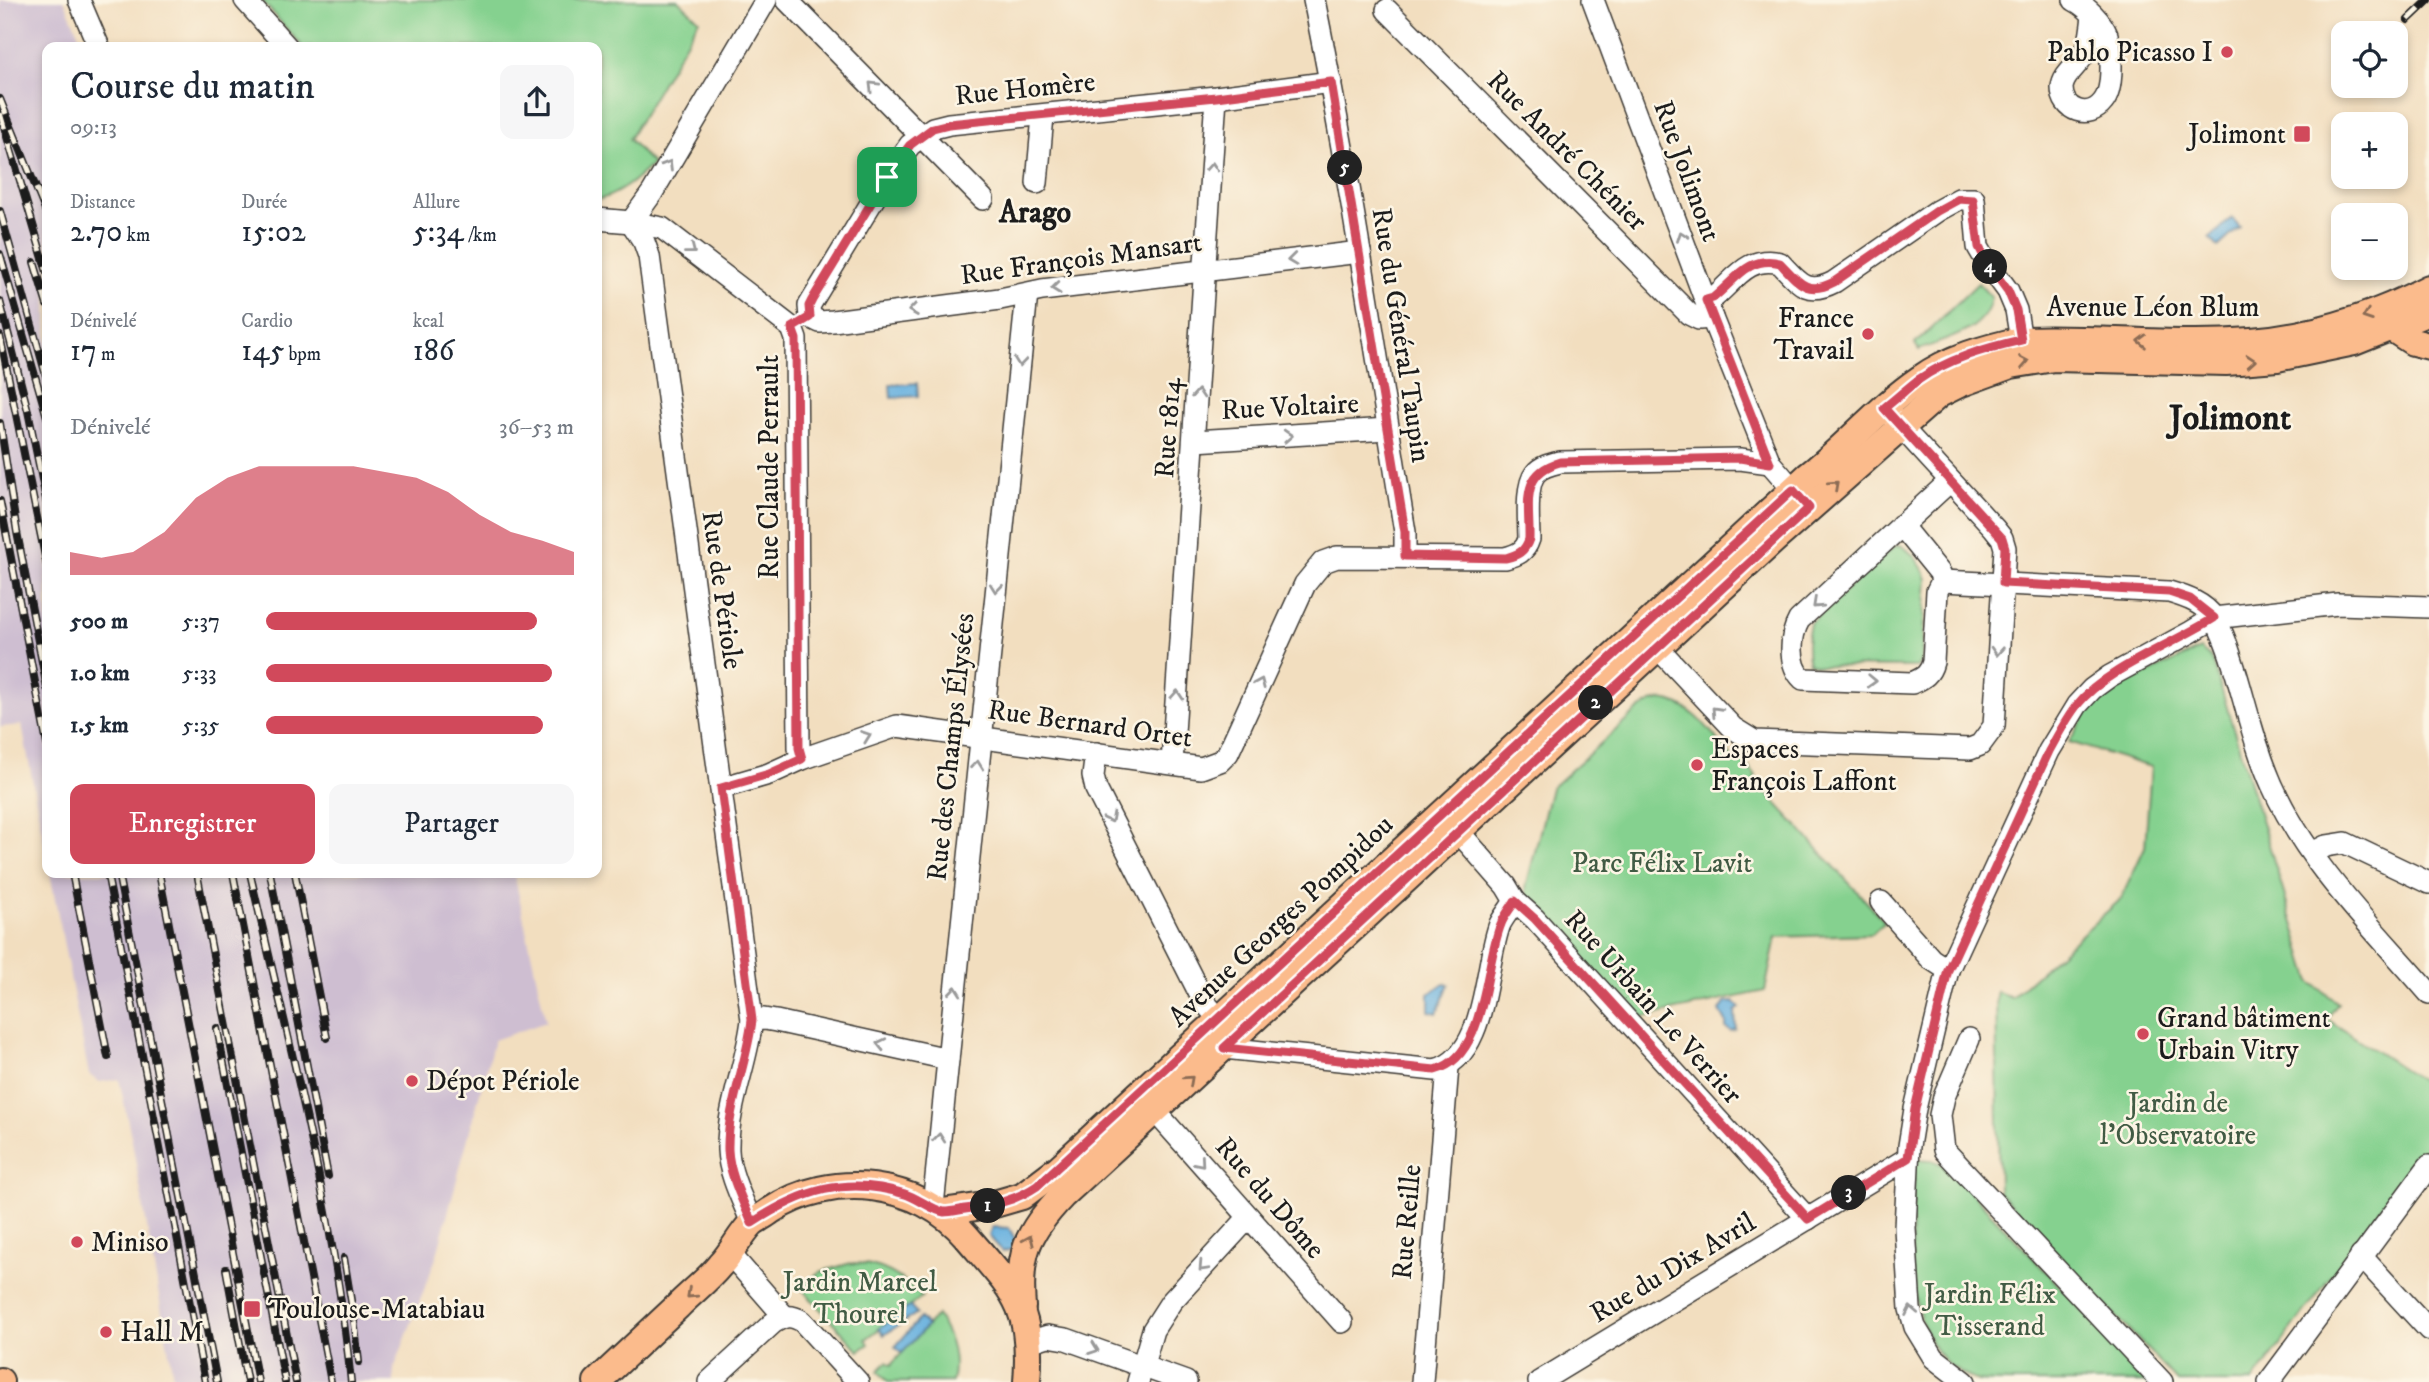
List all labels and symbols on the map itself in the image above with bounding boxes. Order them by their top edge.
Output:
place label: Pablo Picasso I [2047,35,2213,70]
marker: Pablo Picasso I [2219,44,2235,60]
street label: Rue André Chénier [1479,63,1655,239]
street label: Rue Homère [953,64,1097,114]
one-way arrow [868,82,881,95]
street label: Rue Jolimont [1645,96,1729,246]
place label: Jolimont [2185,117,2286,152]
marker: Jolimont [2292,124,2312,144]
pin [857,147,917,207]
pin: 5 [1328,150,1362,186]
one-way arrow [660,160,673,173]
one-way arrow [1204,162,1219,173]
district label: Arago [998,195,1071,232]
street label: Rue du Général Taupin [1364,205,1438,465]
street label: Rue François Mansart [958,225,1204,293]
one-way arrow [1676,231,1690,243]
one-way arrow [683,242,696,255]
pin: 4 [1972,250,2008,284]
one-way arrow [1286,253,1298,268]
one-way arrow [1050,280,1061,295]
street label: Avenue Léon Blum [2046,290,2260,325]
place label: France Travail [1774,301,1855,368]
one-way arrow [908,303,919,318]
one-way arrow [2361,307,2373,322]
marker: France Travail [1860,326,1876,342]
one-way arrow [2136,333,2147,349]
one-way arrow [2246,353,2257,368]
street label: Rue Claude Perrault [752,355,787,579]
one-way arrow [1012,356,1027,367]
one-way arrow [2018,356,2030,371]
street label: Rue 1814 [1147,376,1189,479]
street label: Rue Voltaire [1220,386,1360,428]
one-way arrow [1190,389,1205,400]
district label: Jolimont [2165,397,2292,441]
one-way arrow [1282,428,1293,443]
one-way arrow [1826,481,1839,494]
street label: Rue de Périole [694,508,750,672]
one-way arrow [989,583,1004,594]
one-way arrow [1812,595,1825,608]
street label: Rue des Champs Élysées [920,611,982,883]
one-way arrow [1990,646,2005,657]
one-way arrow [1866,674,1877,689]
one-way arrow [1252,677,1266,690]
pin: 2 [1578,686,1614,720]
one-way arrow [1169,689,1184,700]
street label: Rue Bernard Ortet [986,692,1195,756]
one-way arrow [1712,706,1725,719]
one-way arrow [860,730,872,744]
place label: Espaces François Laffont [1711,732,1897,799]
marker: Espaces François Laffont [1689,757,1705,773]
one-way arrow [970,759,985,771]
street label: Avenue Georges Pompidou [1161,808,1401,1034]
one-way arrow [1102,811,1116,823]
park label: Parc Félix Lavit [1572,846,1752,881]
street label: Rue Urbain Le Verrier [1557,903,1750,1112]
one-way arrow [947,985,962,997]
place label: Grand bâtiment Urbain Vitry [2157,1001,2331,1068]
marker: Grand bâtiment Urbain Vitry [2135,1026,2151,1042]
one-way arrow [875,1038,887,1053]
place label: Dépot Périole [426,1064,580,1099]
marker: Dépot Périole [404,1073,420,1089]
one-way arrow [1181,1076,1194,1088]
park label: Jardin de l'Observatoire [2100,1086,2256,1153]
street label: Rue du Dôme [1208,1130,1332,1266]
one-way arrow [932,1132,947,1144]
one-way arrow [1192,1154,1205,1167]
street label: Rue Reille [1385,1163,1429,1281]
pin: 3 [1832,1176,1867,1210]
pin: 1 [970,1188,1006,1224]
street label: Rue du Dix Avril [1584,1205,1763,1331]
place label: Miniso [91,1225,169,1260]
marker: Miniso [69,1234,85,1250]
one-way arrow [1021,1235,1035,1248]
one-way arrow [1199,1259,1212,1272]
park label: Jardin Marcel Thourel [780,1265,938,1332]
park label: Jardin Félix Tisserand [1921,1277,2056,1344]
one-way arrow [686,1285,699,1298]
place label: Toulouse-Matabiau [268,1292,485,1327]
marker: Toulouse-Matabiau [242,1299,262,1319]
one-way arrow [1905,1305,1920,1317]
place label: Hall M [120,1315,204,1350]
marker: Hall M [98,1324,114,1340]
one-way arrow [1087,1341,1099,1355]

